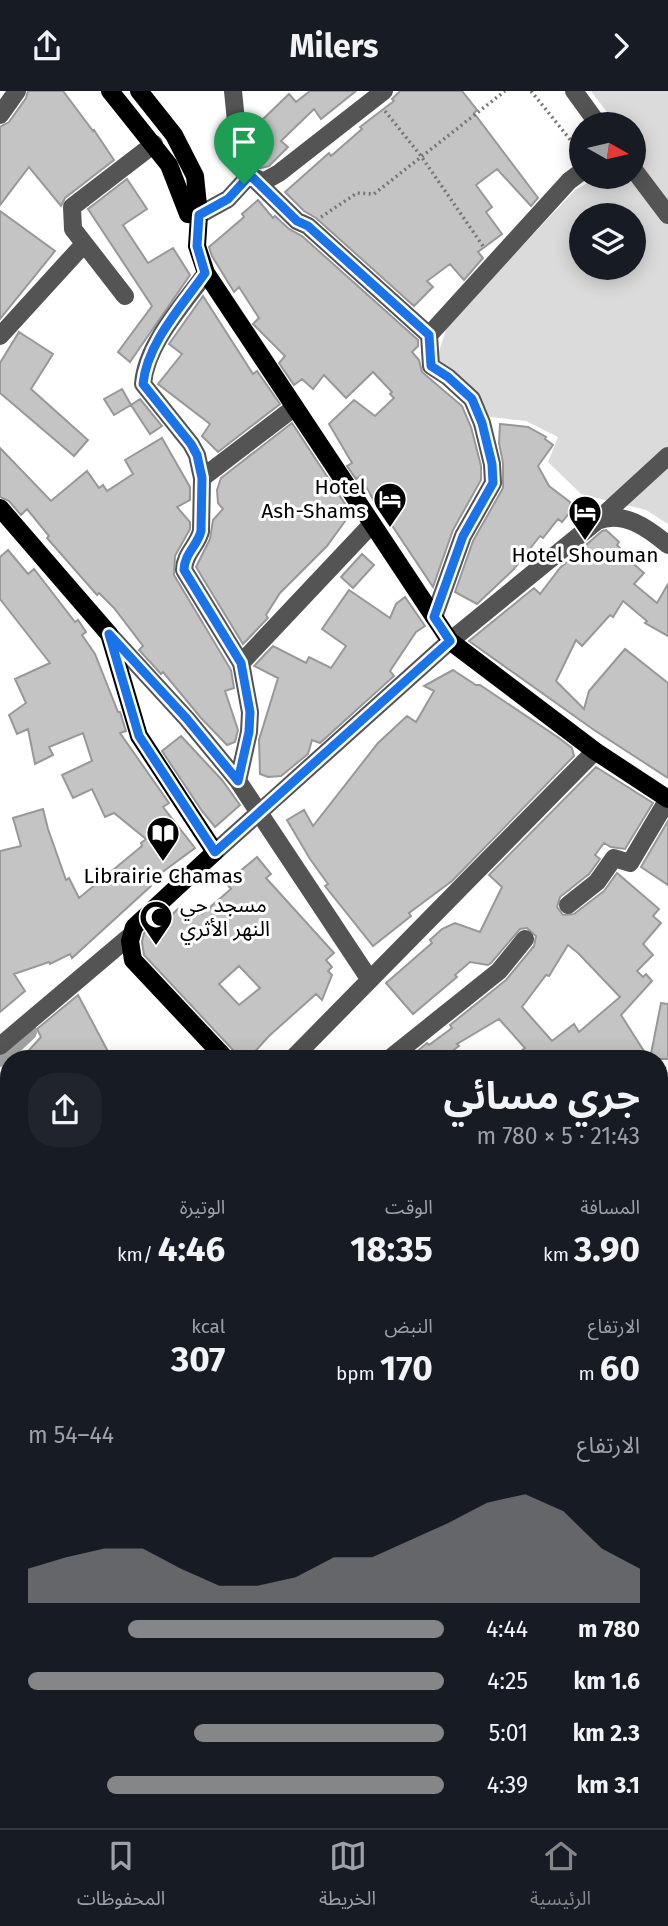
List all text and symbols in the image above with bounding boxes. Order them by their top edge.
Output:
icon: share [28,27,66,65]
text: Milers [289,27,379,65]
icon: forward [602,27,640,65]
pin [214,112,274,184]
north arrow [569,112,646,189]
map controls [569,112,646,280]
icon: arrive [225,123,263,161]
button: layers [569,203,646,280]
place label: Hotel Ash-Shams [261,474,366,524]
hotel icon: Hotel Ash-Shams [371,480,409,529]
hotel icon: Hotel Shouman [566,493,604,542]
place label: Hotel Shouman [512,542,658,568]
library icon: Librairie Chamas [144,814,182,863]
place label: Librairie Chamas [84,863,243,889]
place label: مسجد حي النهر الأثري [180,892,270,945]
mosque icon: مسجد حي النهر الأثري [137,898,175,947]
button: share [28,1073,102,1147]
text: جري مسائي [443,1073,640,1119]
text: 21:43 · 5 × 780 m [476,1122,640,1150]
text: الوتيرة [180,1196,225,1219]
text: الوقت [385,1196,433,1219]
text: المسافة [580,1196,640,1219]
text: 4:46 [158,1228,225,1270]
text: 18:35 [350,1228,433,1270]
text: 3.90 [574,1228,640,1270]
text: /km [117,1243,158,1266]
text: km [543,1243,574,1266]
text: kcal [191,1315,225,1338]
text: النبض [384,1315,433,1338]
text: الارتفاع [588,1315,640,1338]
text: 307 [171,1338,225,1380]
text: 170 [380,1347,433,1389]
text: 60 [600,1347,640,1389]
text: bpm [336,1362,380,1385]
text: m [578,1362,600,1385]
text: 44–54 m [28,1421,114,1449]
text: الارتفاع [577,1431,640,1459]
text: 4:44 [486,1615,528,1643]
text: 780 m [578,1615,640,1643]
text: 4:25 [487,1667,528,1695]
text: 1.6 km [573,1667,640,1695]
text: 5:01 [489,1719,528,1747]
text: 2.3 km [573,1719,640,1747]
text: 4:39 [487,1771,528,1799]
text: 3.1 km [577,1771,640,1799]
tab: المحفوظات [77,1837,165,1919]
tab: الخريطة [319,1837,376,1919]
tab: الرئيسية [530,1837,591,1919]

